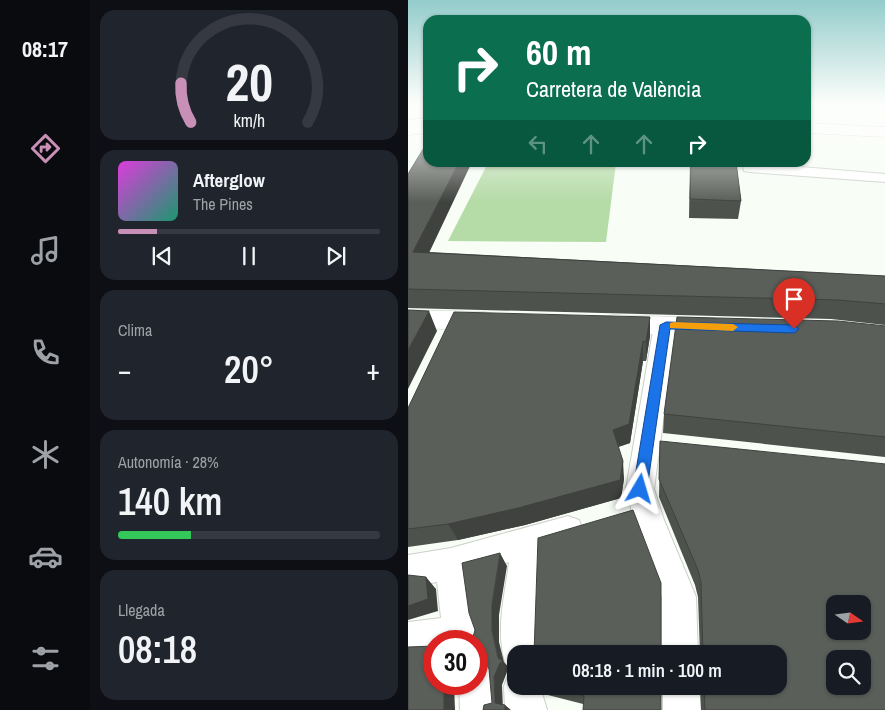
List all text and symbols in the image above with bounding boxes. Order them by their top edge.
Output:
text: 60 m [526,29,591,76]
text: 08:17 [22,34,68,64]
icon: right [443,35,508,100]
text: 20 [225,47,273,117]
text: Carretera de València [526,74,701,104]
text: km/h [233,109,265,133]
icon: left [524,130,552,158]
icon: ahead [577,130,605,158]
icon: ahead [630,130,658,158]
icon: right [683,130,711,158]
icon: directions [28,131,63,166]
text: Afterglow [193,167,265,193]
text: The Pines [193,193,253,215]
icon: music [28,233,63,268]
icon: previous [148,242,176,270]
icon: pause [235,242,263,270]
icon: next [322,242,350,270]
pin [773,278,815,329]
icon: arrive [780,285,808,313]
text: Clima [118,319,152,341]
icon: phone [28,335,63,370]
text: 20° [224,344,274,395]
text: − [118,351,131,389]
text: + [367,351,380,389]
icon: climate [28,437,63,472]
text: Autonomía · 28% [118,451,219,473]
position arrow [613,462,665,514]
text: 140 km [118,476,222,527]
icon: car [28,539,63,574]
north arrow [826,595,870,640]
map controls [826,595,871,695]
text: Llegada [118,599,165,621]
text: 08:18 [118,624,197,675]
speed limit sign: 30 [423,630,488,695]
icon: filters [28,641,63,676]
button: search [826,650,871,695]
text: 08:18 · 1 min · 100 m [572,657,722,683]

